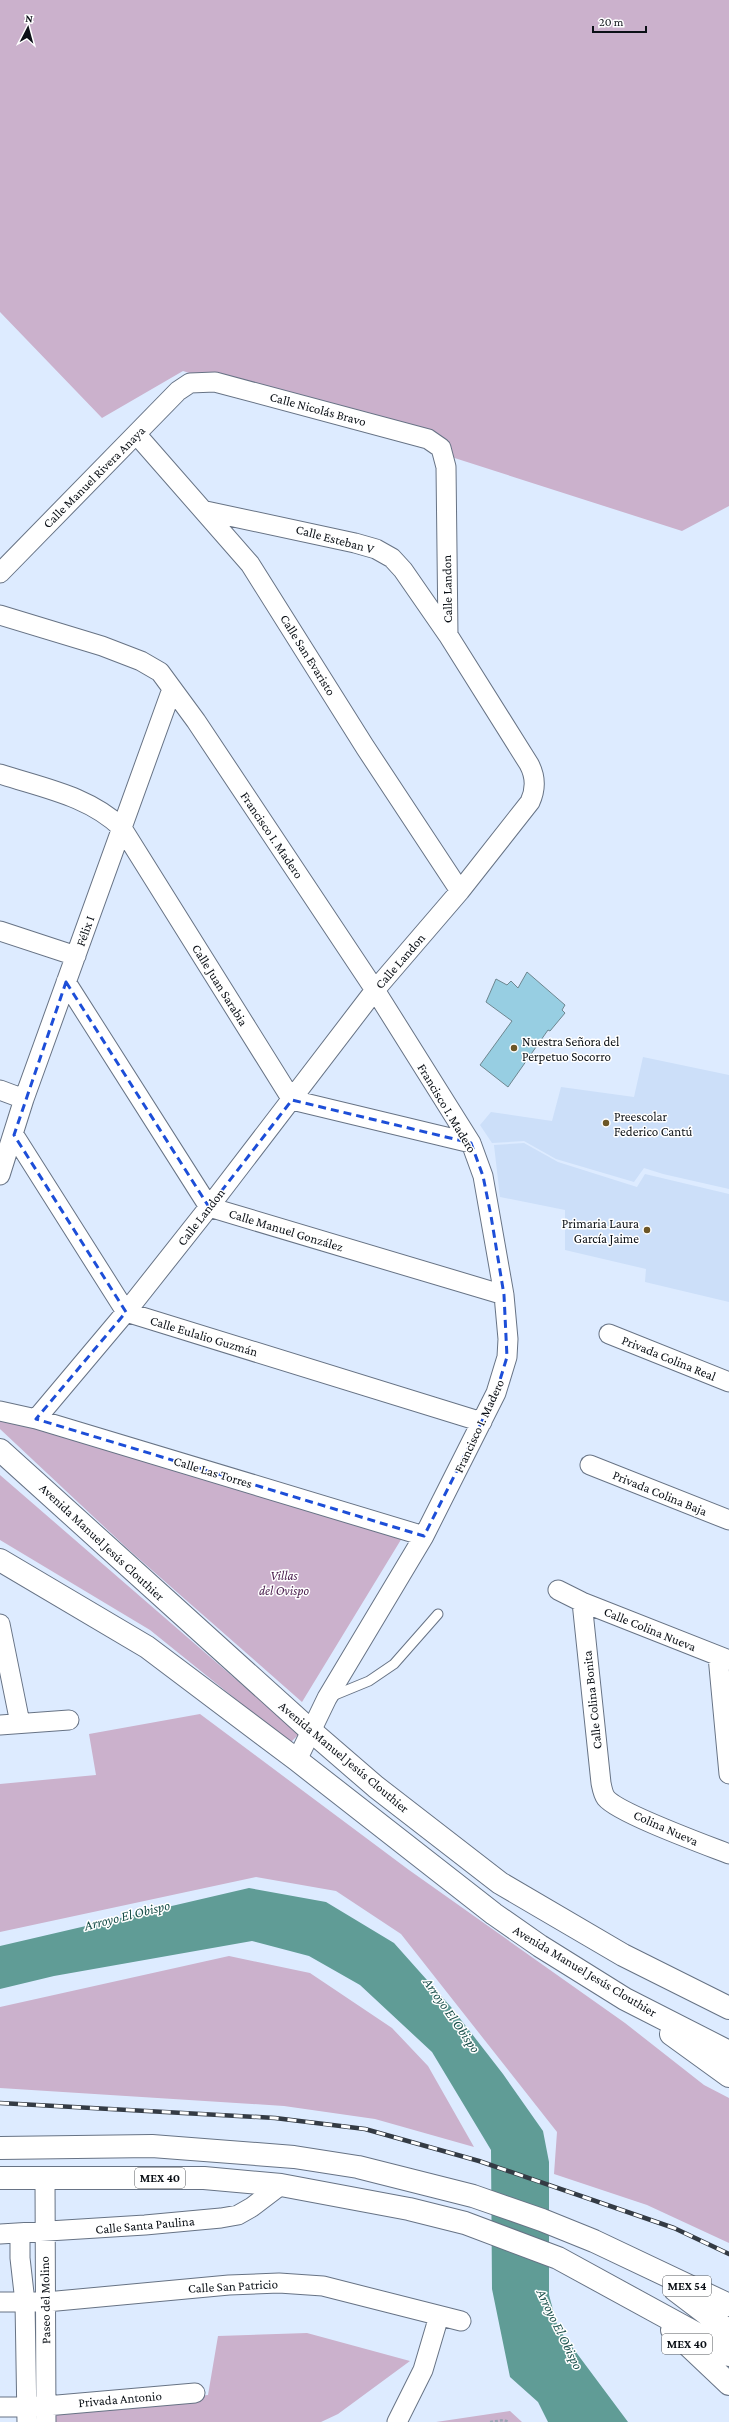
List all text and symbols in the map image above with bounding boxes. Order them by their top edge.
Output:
north arrow [8,8,48,48]
scale bar [593,8,646,34]
text: N [25,12,34,24]
text: 20 m [599,15,624,29]
street label: Calle Nicolás Bravo [268,389,368,429]
street label: Calle Manuel Rivera Anaya [40,423,148,531]
street label: Calle Esteban V [294,521,376,557]
street label: Calle Landon [439,555,455,623]
street label: Calle San Evaristo [277,612,339,698]
street label: Francisco I. Madero [237,789,307,881]
street label: Félix I [73,914,97,948]
street label: Calle Landon [372,930,428,992]
street label: Calle Juan Sarabia [189,941,251,1029]
place label: Nuestra Señora del Perpetuo Socorro [522,1034,620,1064]
marker: Nuestra Señora del Perpetuo Socorro [509,1043,519,1053]
street label: Francisco I. Madero [414,1061,480,1155]
place label: Preescolar Federico Cantú [614,1109,693,1139]
marker: Preescolar Federico Cantú [601,1118,611,1128]
street label: Calle Landon [174,1185,228,1249]
street label: Calle Manuel González [227,1205,345,1255]
place label: Primaria Laura García Jaime [562,1216,639,1246]
marker: Primaria Laura García Jaime [642,1225,652,1235]
street label: Calle Eulalio Guzmán [148,1313,260,1360]
street label: Privada Colina Real [620,1332,719,1384]
street label: Francisco I. Madero [451,1377,507,1475]
street label: Calle Las Torres [172,1453,254,1491]
street label: Privada Colina Baja [610,1467,709,1520]
street label: Avenida Manuel Jesús Clouthier [36,1480,168,1604]
park label: Villas del Ovispo [259,1568,309,1598]
street label: Calle Colina Nueva [602,1604,698,1654]
street label: Calle Colina Bonita [579,1650,605,1750]
street label: Avenida Manuel Jesús Clouthier [276,1698,412,1816]
street label: Colina Nueva [631,1807,701,1849]
water label: Arroyo El Obispo [81,1897,172,1934]
street label: Avenida Manuel Jesús Clouthier [510,1922,660,2020]
water label: Arroyo El Obispo [420,1974,484,2056]
road number: MEX 40 [135,2168,185,2188]
street label: Calle Santa Paulina [95,2213,195,2237]
street label: Paseo del Molino [37,2256,53,2344]
street label: Calle San Patricio [188,2276,278,2296]
road number: MEX 54 [663,2276,711,2296]
water label: Arroyo El Obispo [533,2285,586,2372]
road number: MEX 40 [662,2334,712,2354]
street label: Privada Antonio [78,2388,162,2410]

